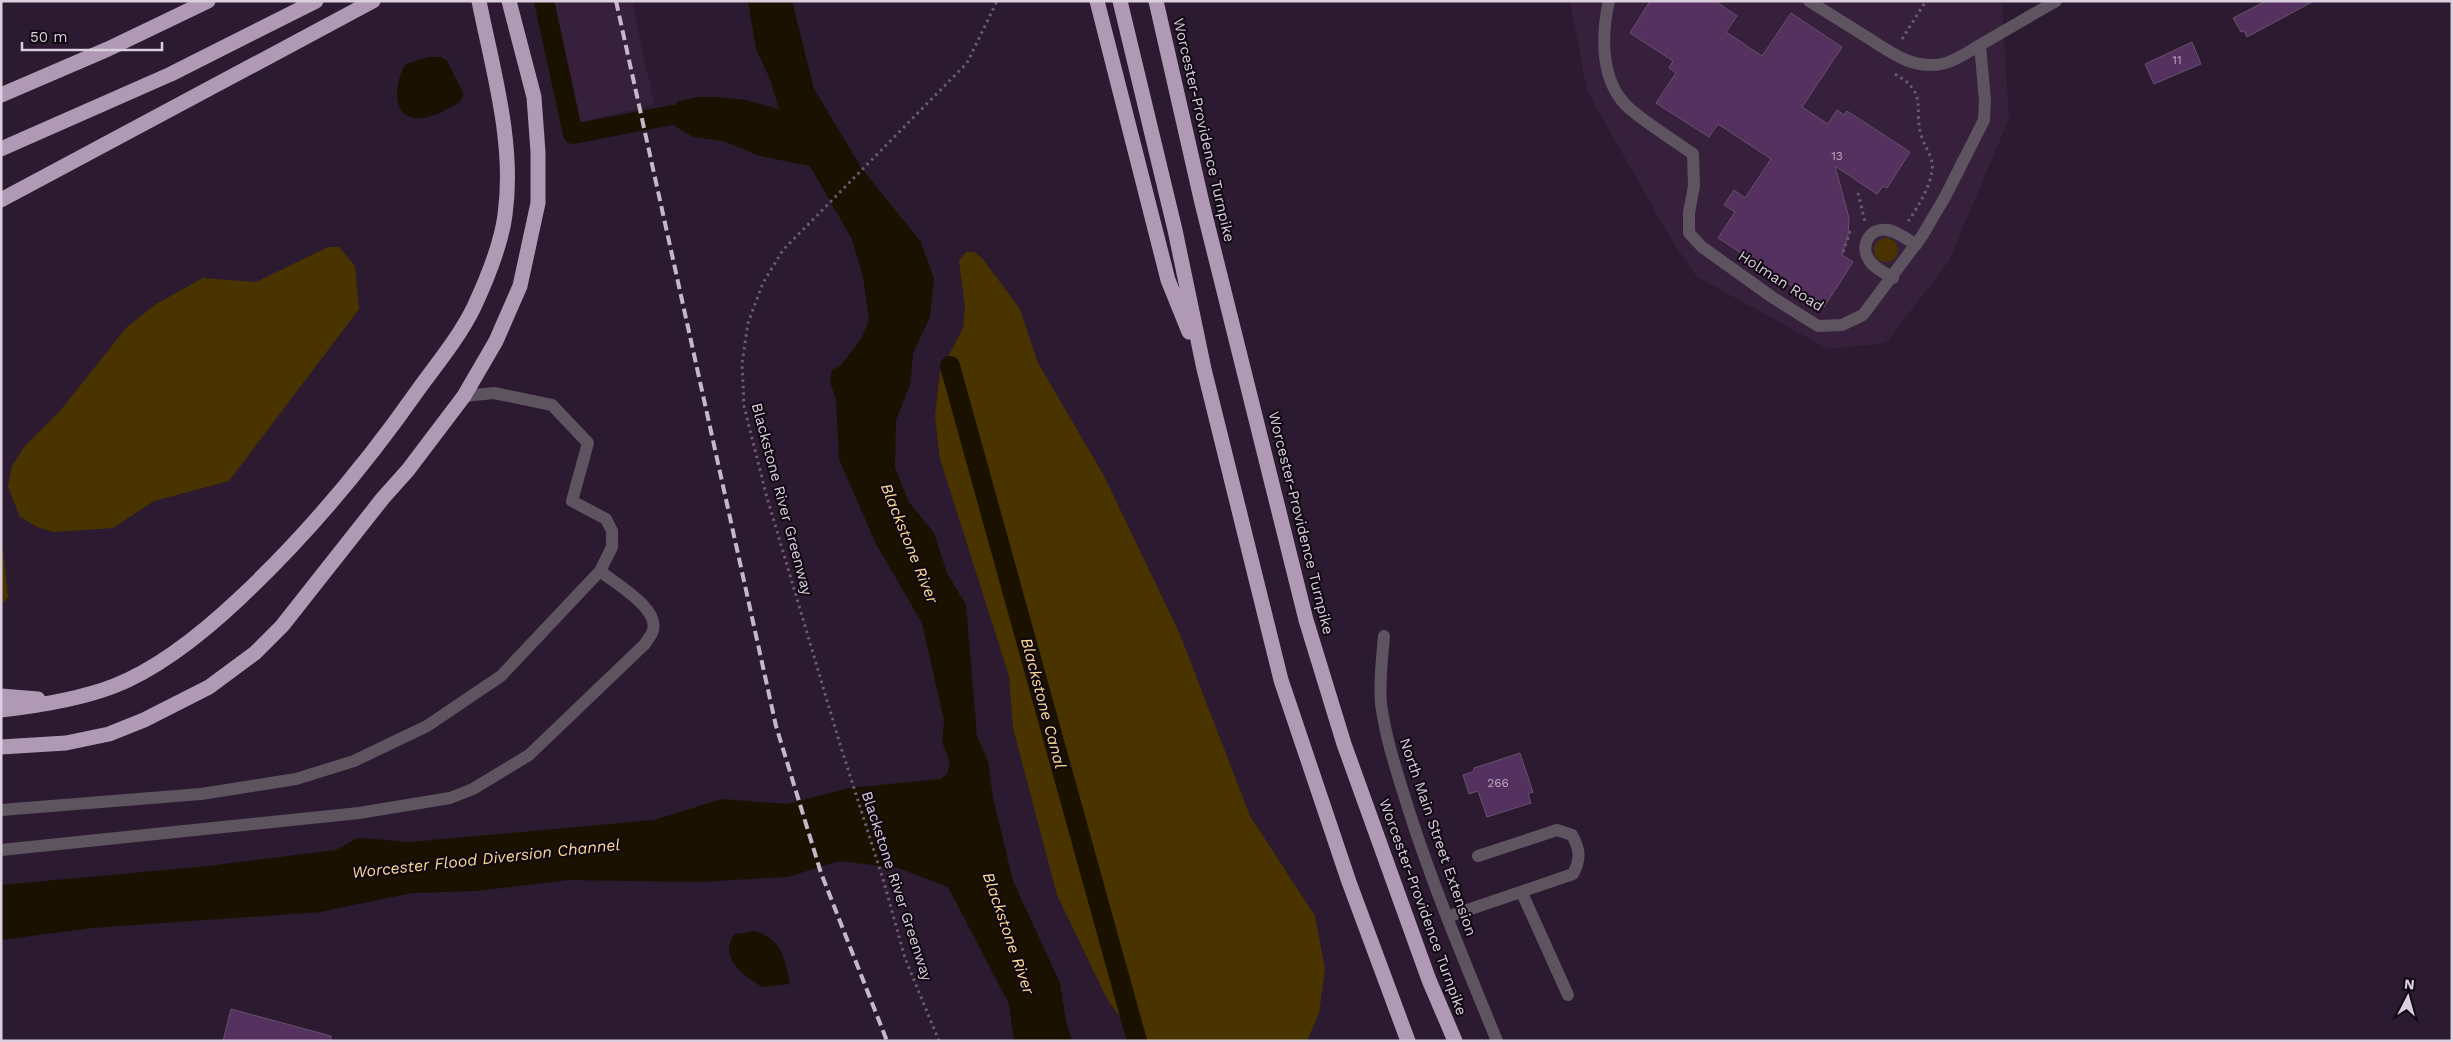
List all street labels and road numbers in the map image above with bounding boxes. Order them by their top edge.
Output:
street label: Worcester-Providence Turnpike [1169,16,1239,244]
street label: Holman Road [1735,247,1827,315]
street label: Blackstone River Greenway [748,401,816,597]
street label: Worcester-Providence Turnpike [1265,410,1337,636]
street label: North Main Street Extension [1396,736,1480,938]
street label: Blackstone River Greenway [858,789,936,983]
street label: Worcester-Providence Turnpike [1375,796,1471,1018]

